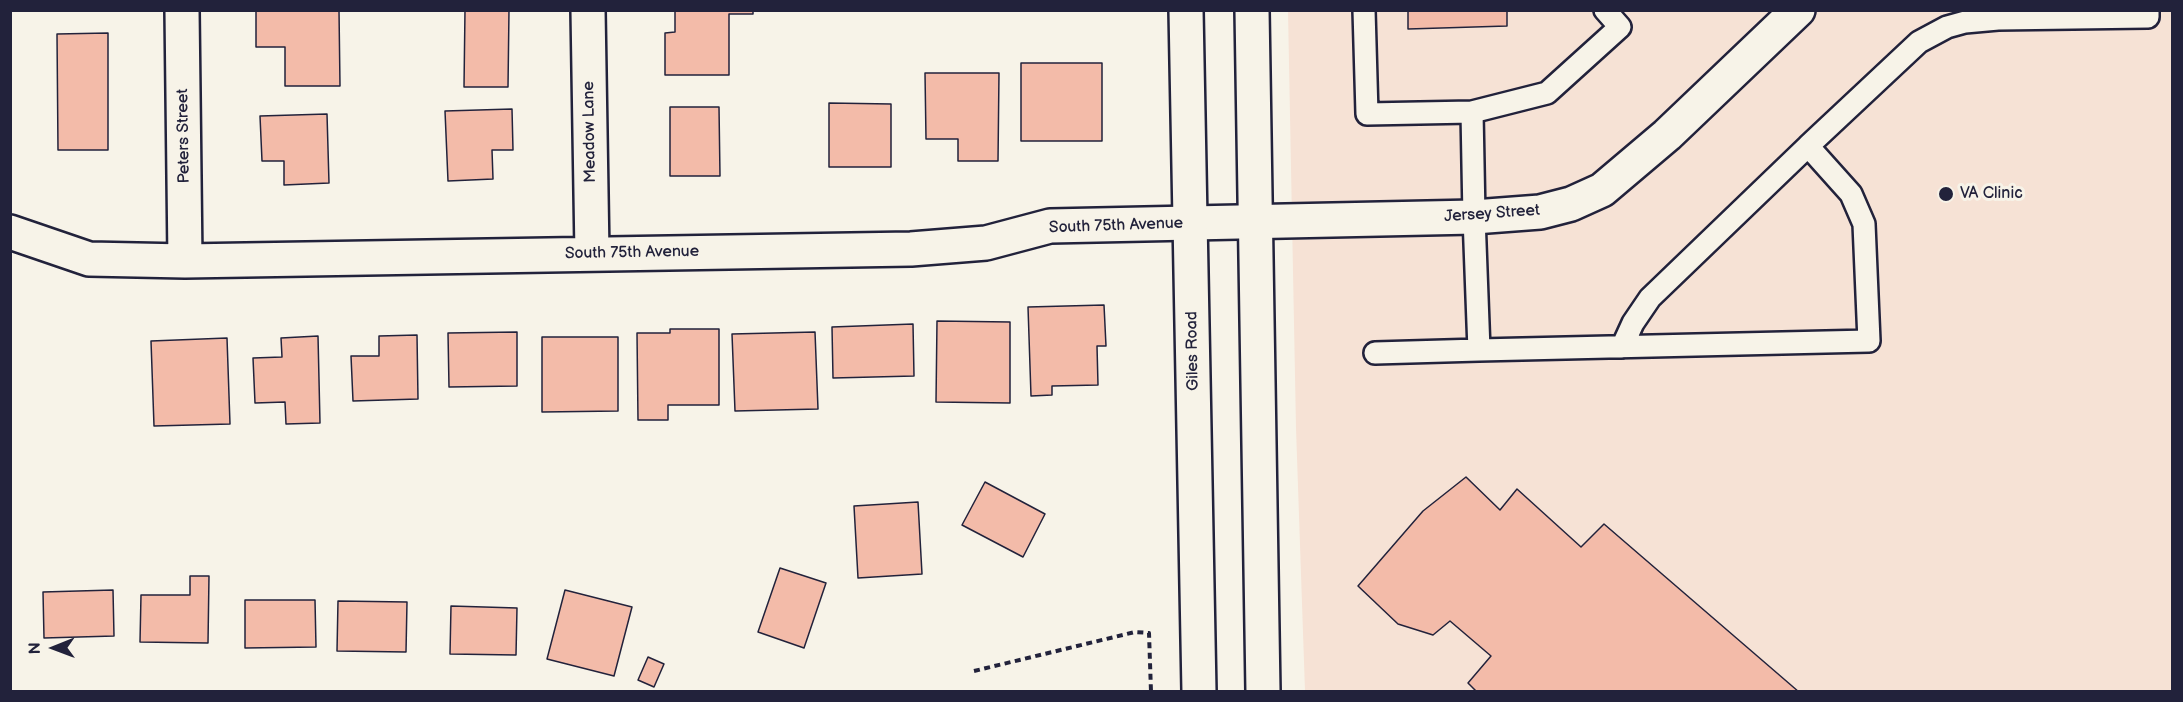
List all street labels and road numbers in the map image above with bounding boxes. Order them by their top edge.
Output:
street label: Meadow Lane [580,81,600,183]
street label: Peters Street [174,88,194,184]
street label: Jersey Street [1443,201,1541,227]
street label: South 75th Avenue [1049,214,1183,238]
street label: South 75th Avenue [565,242,699,264]
street label: Giles Road [1183,311,1203,391]

